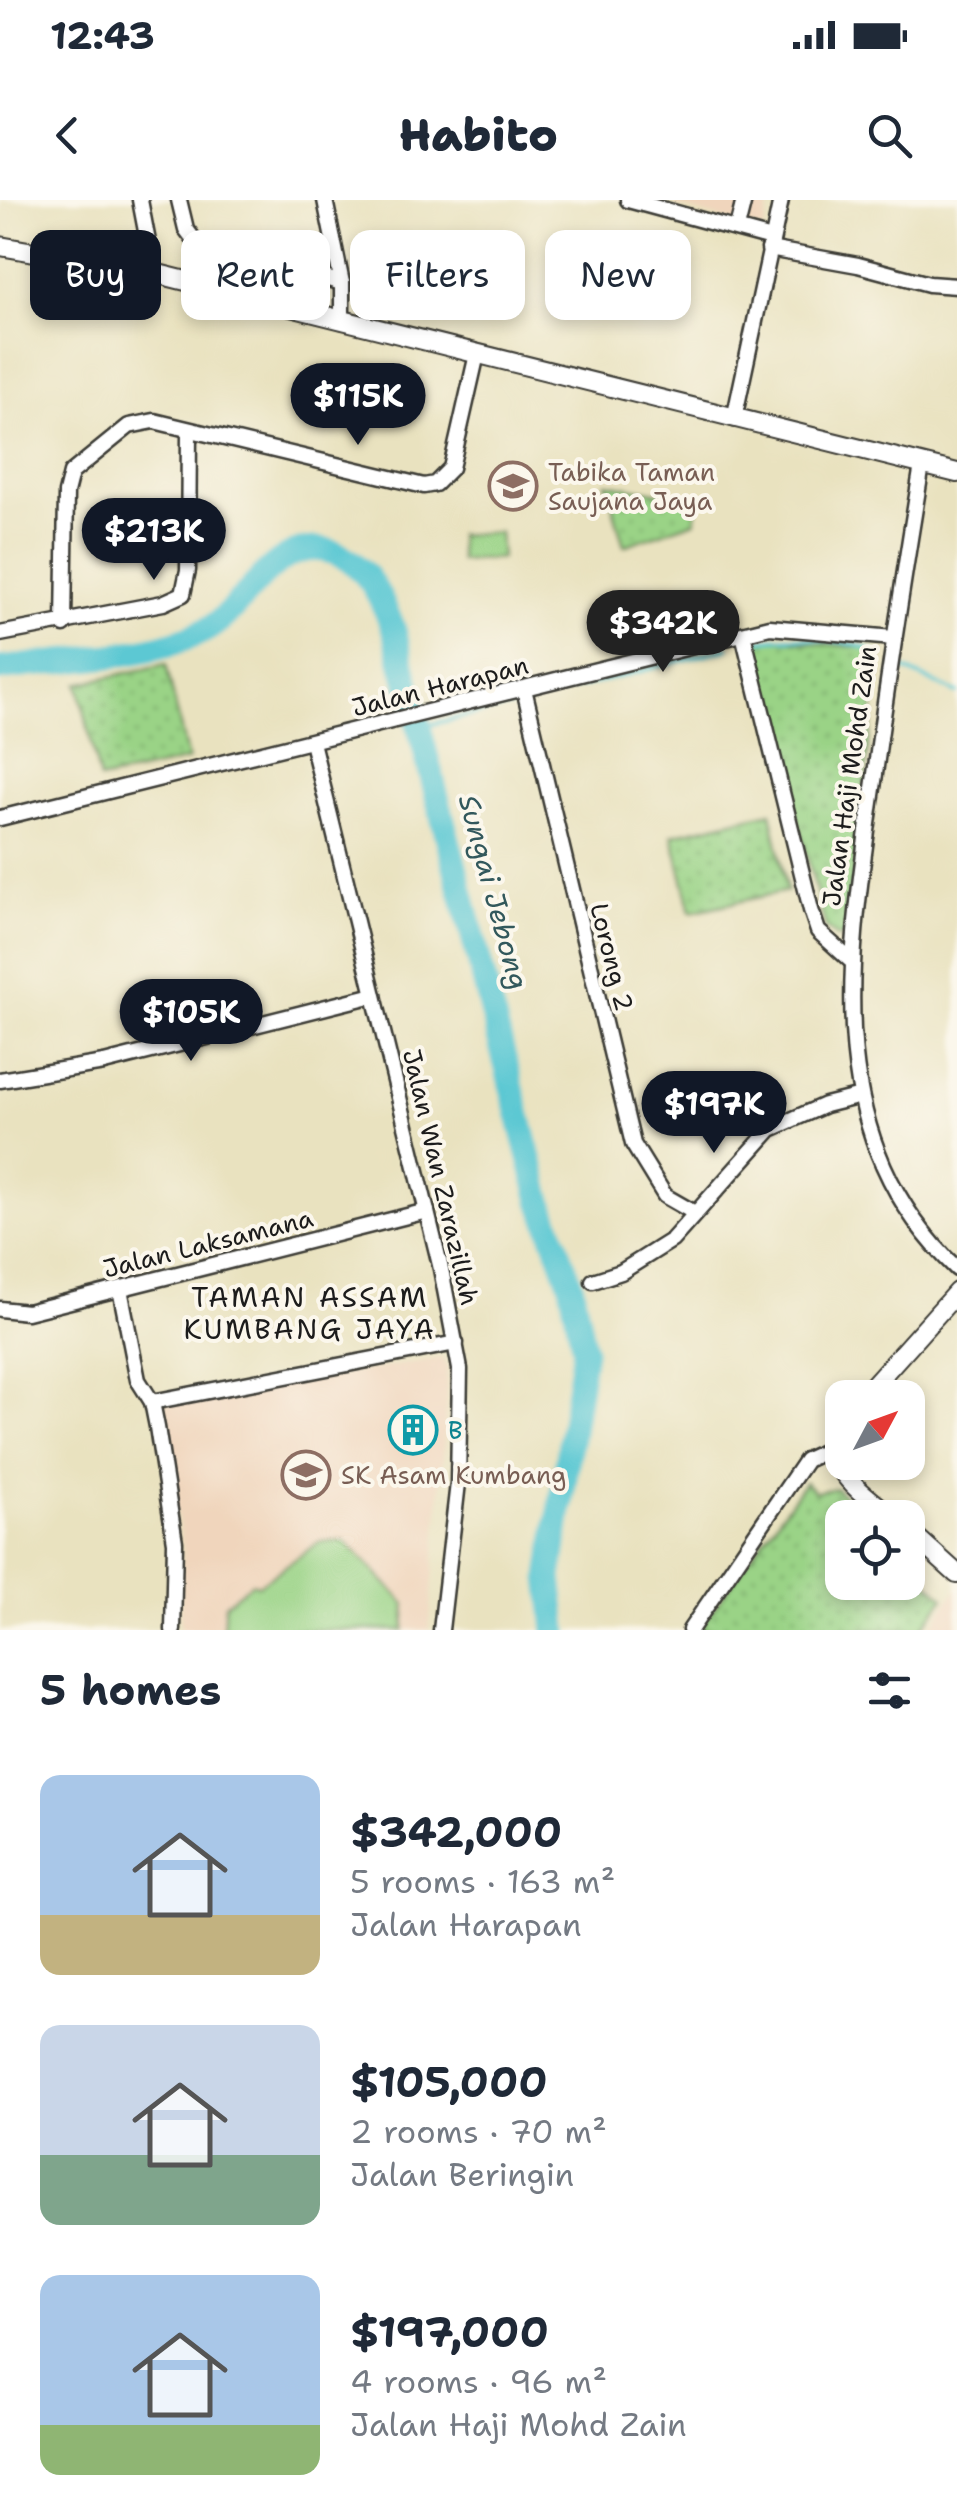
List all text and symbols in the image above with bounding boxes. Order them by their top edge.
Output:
text: 12:43 [50,10,155,61]
text: Habito [399,105,558,165]
icon: back [40,108,95,163]
icon: search [862,108,917,163]
chip: Buy [30,230,161,320]
chip: Rent [181,230,330,320]
chip: Filters [350,230,525,320]
chip: New [545,230,691,320]
pin: $115K [288,363,428,448]
text: $115K [313,374,403,417]
place label: Tabika Taman Saujana Jaya [548,455,715,518]
school or university icon: Tabika Taman Saujana Jaya [487,460,539,512]
pin: $213K [84,498,224,583]
text: $213K [104,509,204,552]
pin: $342K [593,590,733,675]
text: $342K [609,601,717,644]
street label: Jalan Haji Mohd Zain [814,643,884,909]
street label: Jalan Harapan [348,648,532,724]
water label: Sungai Jebong [450,790,538,994]
street label: Lorong 2 [582,899,642,1015]
pin: $105K [121,979,261,1064]
text: $105K [142,990,240,1033]
street label: Jalan Wan Zarazillah [395,1046,487,1308]
pin: $197K [644,1071,784,1156]
text: $197K [664,1082,764,1125]
street label: Jalan Laksamana [99,1200,317,1286]
district label: TAMAN ASSAM KUMBANG JAYA [184,1278,436,1348]
north arrow [825,1380,925,1480]
map controls [825,1380,925,1600]
building icon: B [387,1404,439,1456]
place label: B [448,1413,463,1447]
school or university icon: SK Asam Kumbang [280,1449,332,1501]
place label: SK Asam Kumbang [341,1458,566,1492]
button: locate [825,1500,925,1600]
text: 5 homes [40,1662,221,1718]
icon: filters [862,1663,917,1718]
text: $342,000 [350,1804,562,1860]
icon: home [120,1815,240,1935]
text: 5 rooms · 163 m² [350,1860,615,1903]
text: Jalan Harapan [350,1903,581,1946]
text: $105,000 [350,2054,548,2110]
icon: home [120,2065,240,2185]
text: 2 rooms · 70 m² [350,2110,607,2153]
text: Jalan Beringin [350,2153,574,2196]
text: $197,000 [350,2304,549,2360]
icon: home [120,2315,240,2435]
text: 4 rooms · 96 m² [350,2360,607,2403]
text: Jalan Haji Mohd Zain [350,2403,687,2446]

